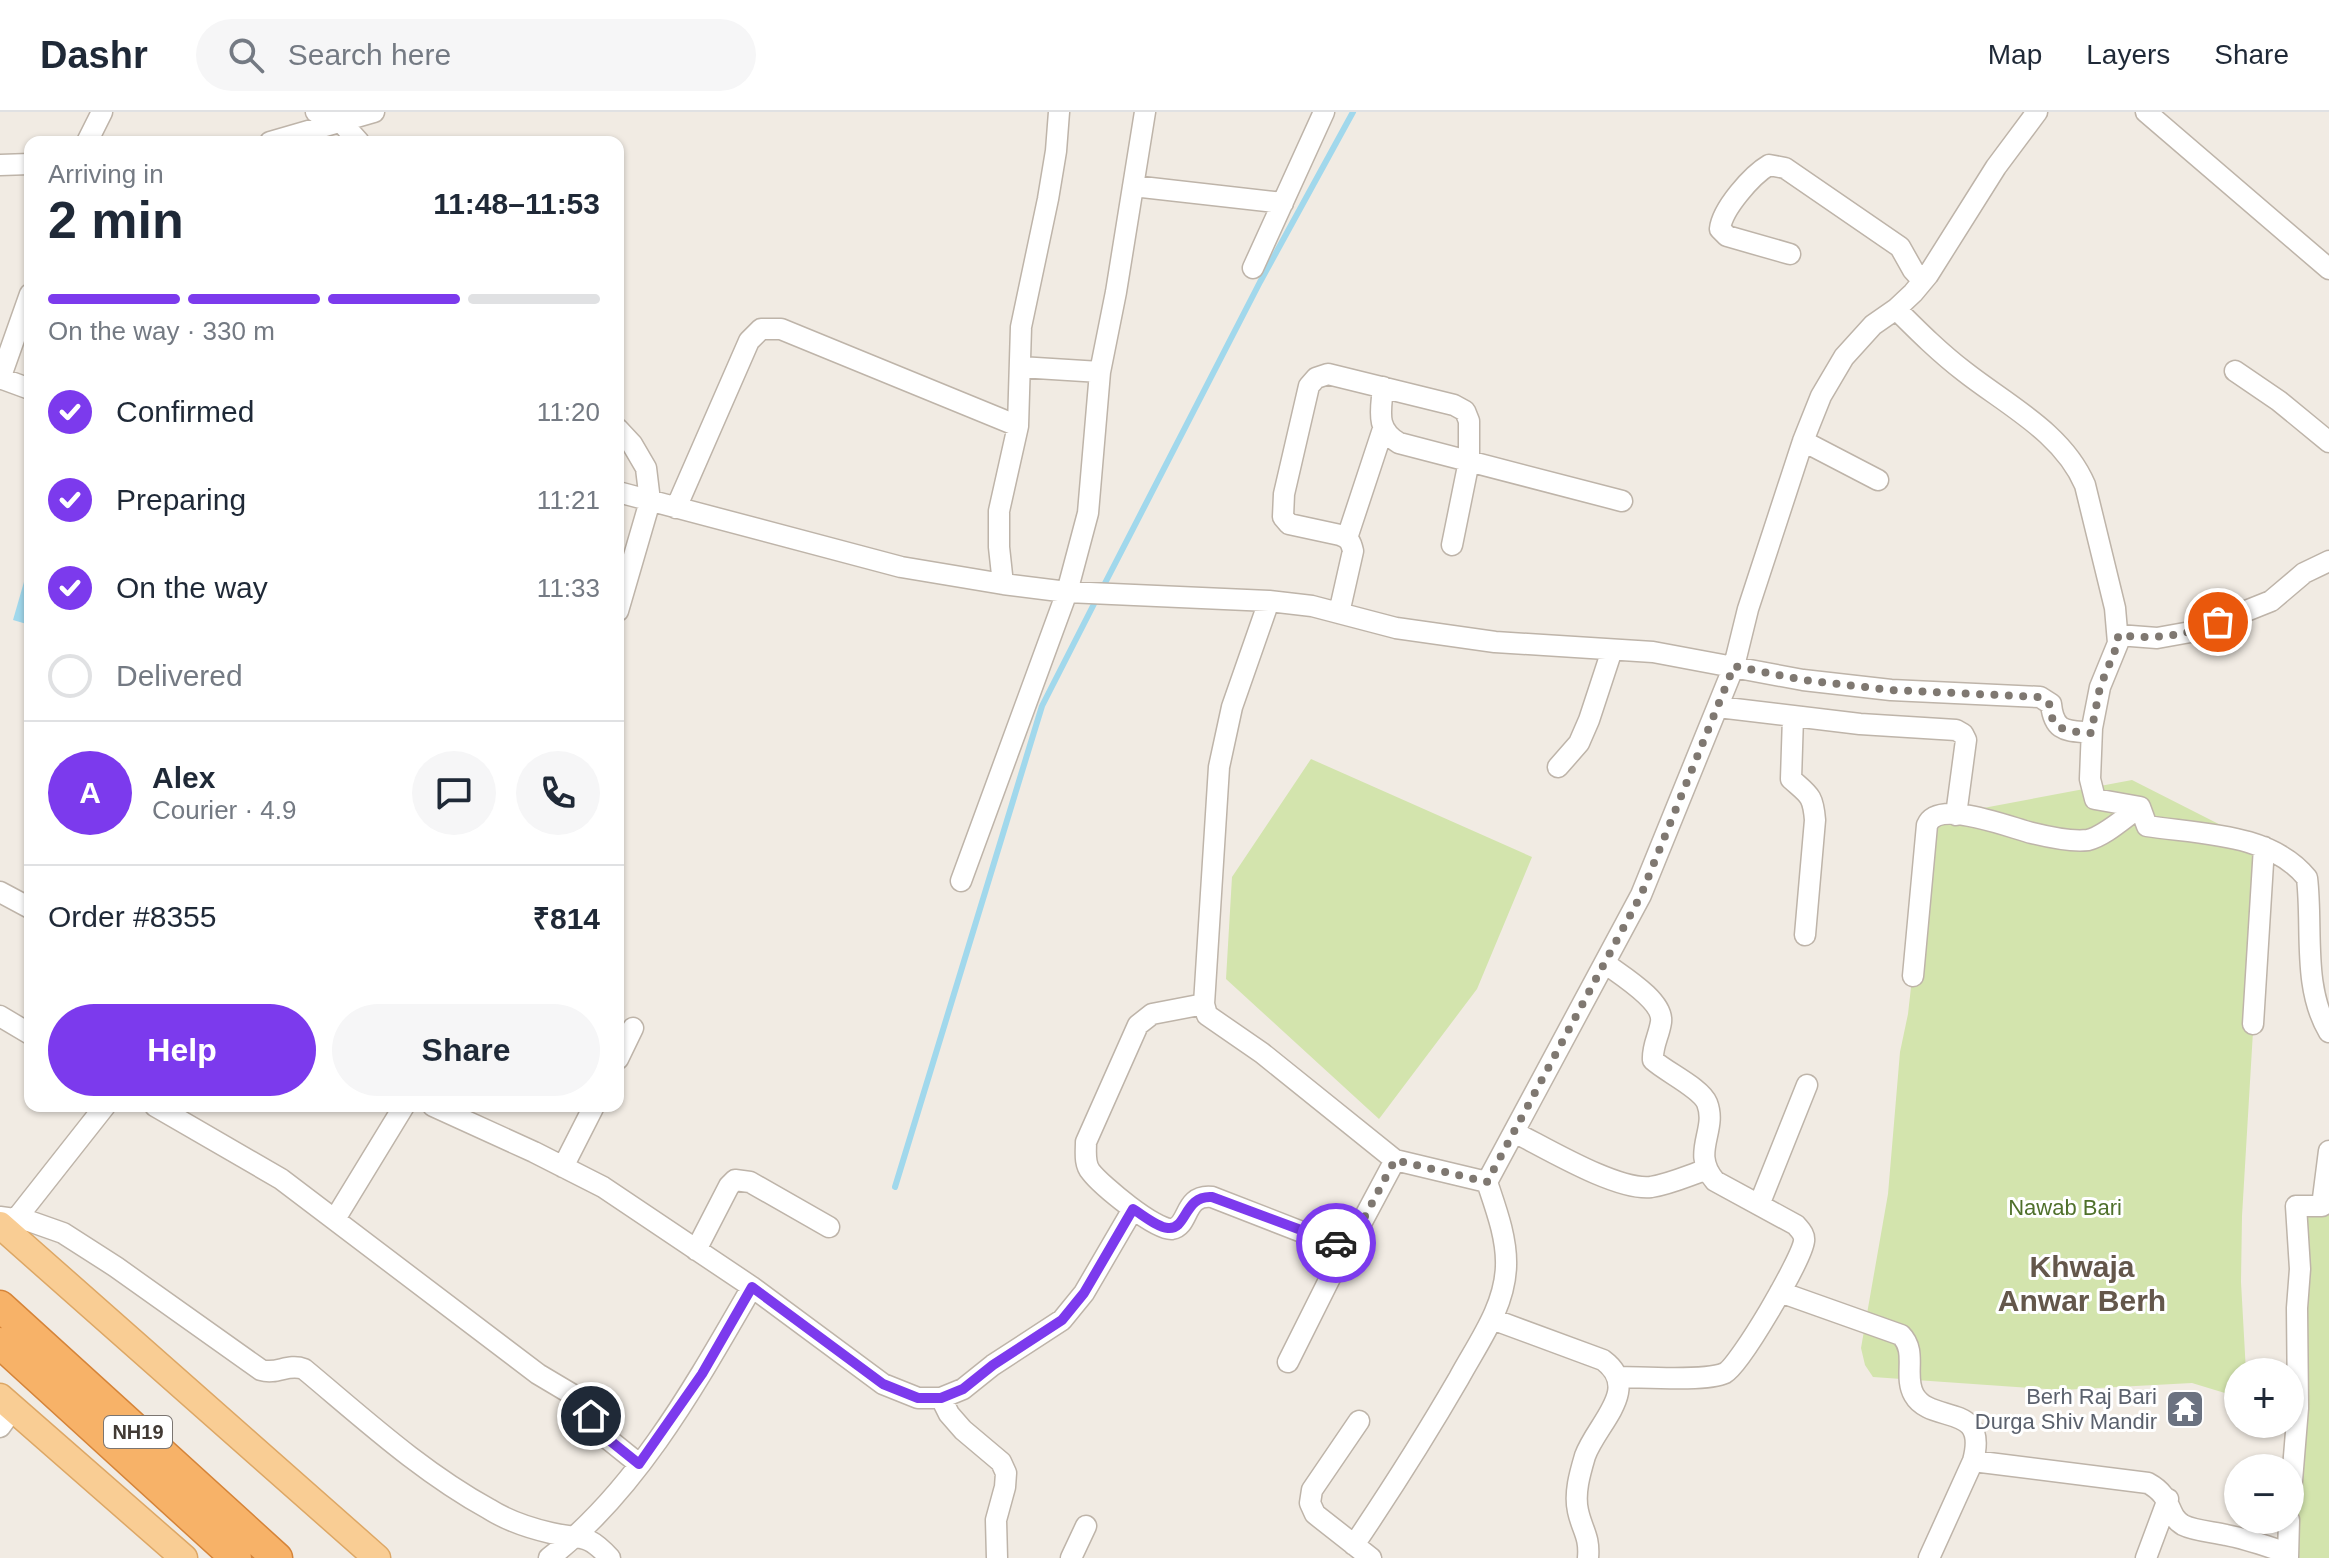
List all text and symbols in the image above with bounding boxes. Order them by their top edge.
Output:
search box [196,19,756,91]
icon: search [224,33,268,77]
text: Dashr [40,34,148,76]
text: Search here [288,38,451,71]
text: Map [1988,39,2042,70]
text: Layers [2086,39,2170,70]
text: Share [2214,39,2289,70]
text: Arriving in [48,159,164,189]
text: 11:48–11:53 [433,187,600,220]
text: 2 min [48,191,184,249]
text: On the way · 330 m [48,316,275,346]
icon: check [48,390,92,434]
text: Confirmed [116,395,254,428]
text: 11:20 [537,397,600,427]
icon: check [48,478,92,522]
text: Preparing [116,483,246,516]
text: 11:21 [537,485,600,515]
icon: check [48,566,92,610]
text: On the way [116,571,268,604]
text: 11:33 [537,573,600,603]
pin [2184,588,2252,656]
icon: bag [2196,600,2240,644]
text: Delivered [116,659,243,692]
button: chat [412,751,496,835]
button: phone [516,751,600,835]
text: Alex [152,761,215,794]
text: A [79,776,101,809]
text: Courier · 4.9 [152,795,297,825]
text: Order #8355 [48,900,216,933]
text: ₹814 [533,902,600,935]
button: Help [48,1004,316,1096]
button: Share [332,1004,600,1096]
park label: Nawab Bari [2008,1195,2122,1220]
courier [1296,1203,1376,1283]
icon: car [1314,1221,1358,1265]
district label: Khwaja Anwar Berh [1998,1250,2166,1317]
map controls [2224,1358,2304,1534]
button: + [2224,1358,2304,1438]
pin [557,1382,625,1450]
place label: Berh Raj Bari Durga Shiv Mandir [1975,1384,2157,1434]
temple icon: Berh Raj Bari Durga Shiv Mandir [2164,1388,2206,1430]
icon: home [569,1394,613,1438]
road number: NH19 [104,1416,172,1448]
button: − [2224,1454,2304,1534]

